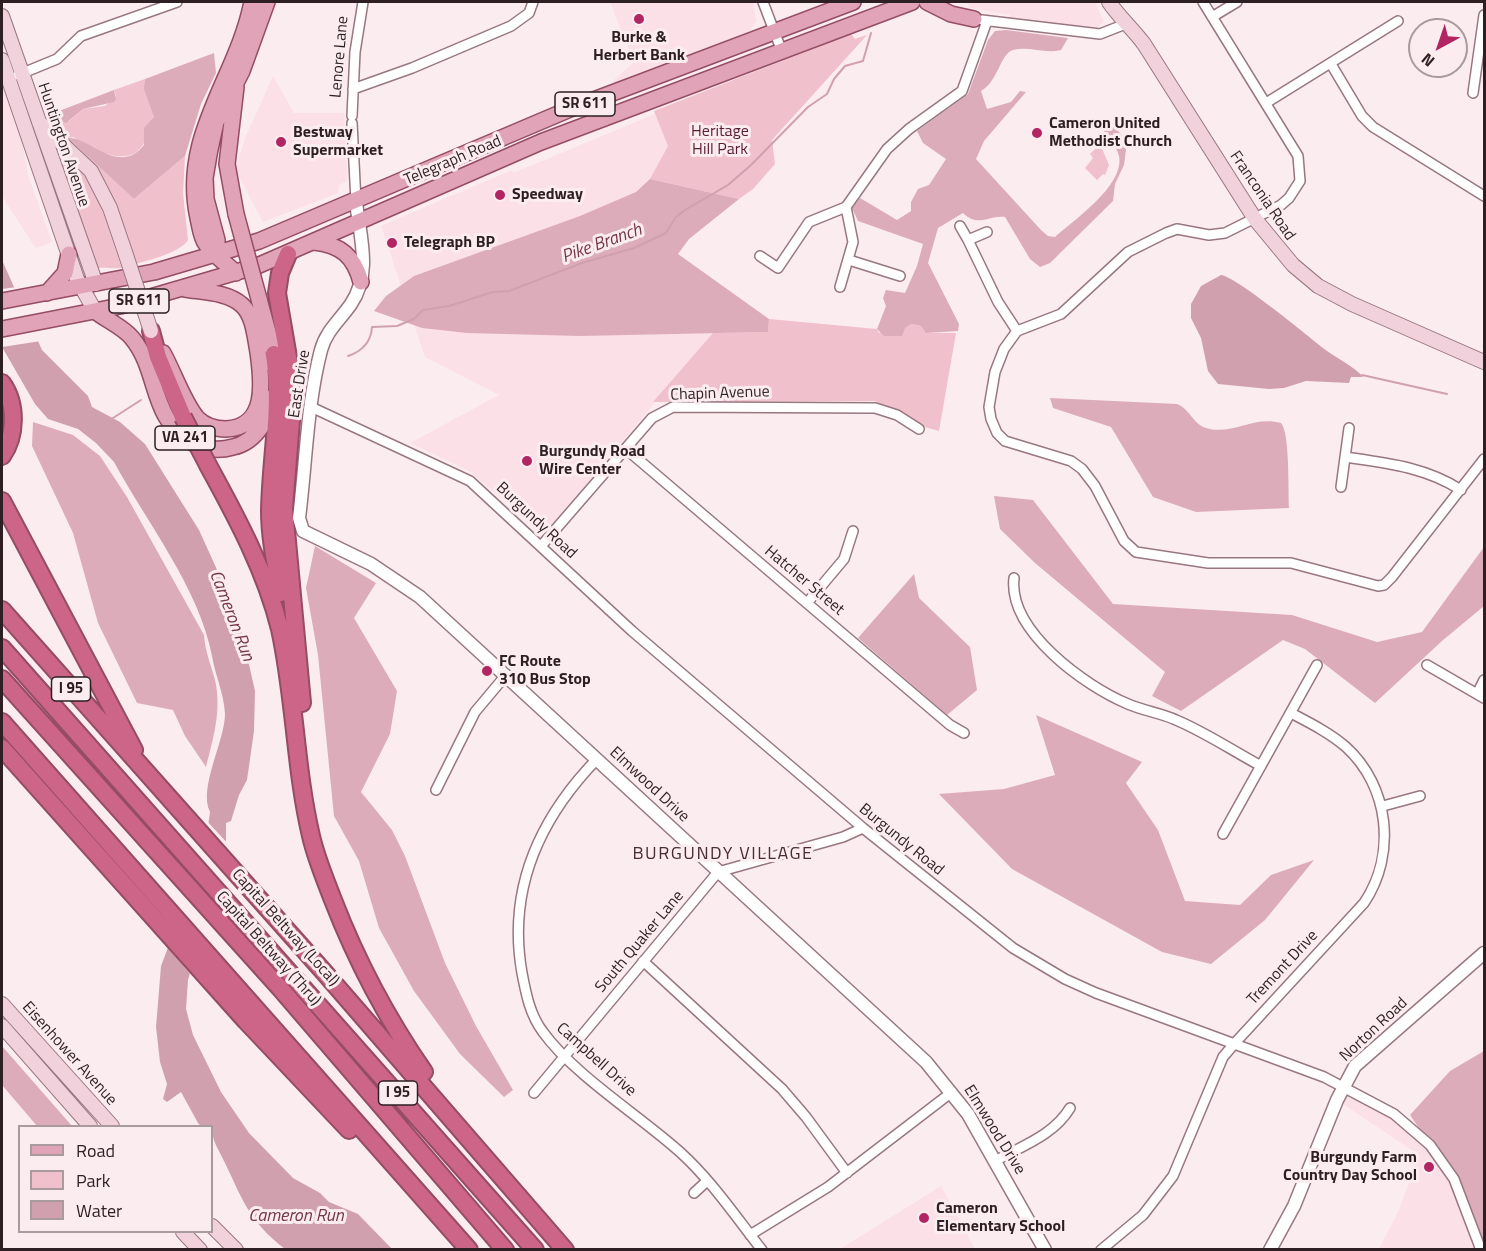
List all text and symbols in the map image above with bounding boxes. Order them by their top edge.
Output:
marker: Burke & Herbert Bank [632,12,646,26]
street label: Lenore Lane [327,15,353,99]
north arrow [1408,18,1468,78]
place label: Burke & Herbert Bank [593,28,685,66]
text: N [1416,47,1440,73]
street label: Huntington Avenue [33,80,93,210]
road number: SR 611 [555,92,615,116]
place label: Cameron United Methodist Church [1049,114,1172,152]
park label: Heritage Hill Park [691,122,749,160]
place label: Bestway Supermarket [293,123,383,161]
marker: Cameron United Methodist Church [1030,126,1044,140]
street label: Telegraph Road [401,132,505,190]
marker: Bestway Supermarket [274,135,288,149]
street label: Franconia Road [1225,148,1299,244]
place label: Speedway [512,185,583,205]
marker: Speedway [493,188,507,202]
water label: Pike Branch [559,220,645,268]
place label: Telegraph BP [404,233,495,253]
marker: Telegraph BP [385,236,399,250]
road number: SR 611 [109,289,169,313]
street label: East Drive [285,349,315,419]
street label: Chapin Avenue [670,383,770,405]
road number: VA 241 [155,426,215,450]
place label: Burgundy Road Wire Center [539,442,645,480]
marker: Burgundy Road Wire Center [520,454,534,468]
street label: Burgundy Road [492,479,580,563]
street label: Hatcher Street [760,542,848,620]
water label: Cameron Run [204,568,258,664]
place label: FC Route 310 Bus Stop [499,652,591,690]
marker: FC Route 310 Bus Stop [480,664,494,678]
road number: I 95 [52,677,90,701]
street label: Elmwood Drive [605,743,693,827]
street label: Burgundy Road [855,800,947,880]
district label: BURGUNDY VILLAGE [632,844,814,866]
street label: Capital Beltway (Local) [227,865,343,991]
street label: South Quaker Lane [592,887,688,997]
street label: Capital Beltway (Thru) [212,888,324,1010]
street label: Tremont Drive [1244,927,1322,1009]
street label: Norton Road [1336,994,1412,1066]
street label: Eisenhower Avenue [17,998,121,1110]
street label: Campbell Drive [552,1019,640,1101]
road number: I 95 [378,1081,418,1105]
street label: Elmwood Drive [959,1082,1029,1178]
legend [18,1125,213,1233]
text: Road [76,1137,115,1164]
place label: Burgundy Farm Country Day School [1283,1148,1417,1186]
marker: Burgundy Farm Country Day School [1422,1160,1436,1174]
text: Park [76,1167,110,1194]
text: Water [76,1197,122,1224]
place label: Cameron Elementary School [936,1199,1065,1237]
water label: Cameron Run [248,1206,344,1228]
marker: Cameron Elementary School [917,1211,931,1225]

